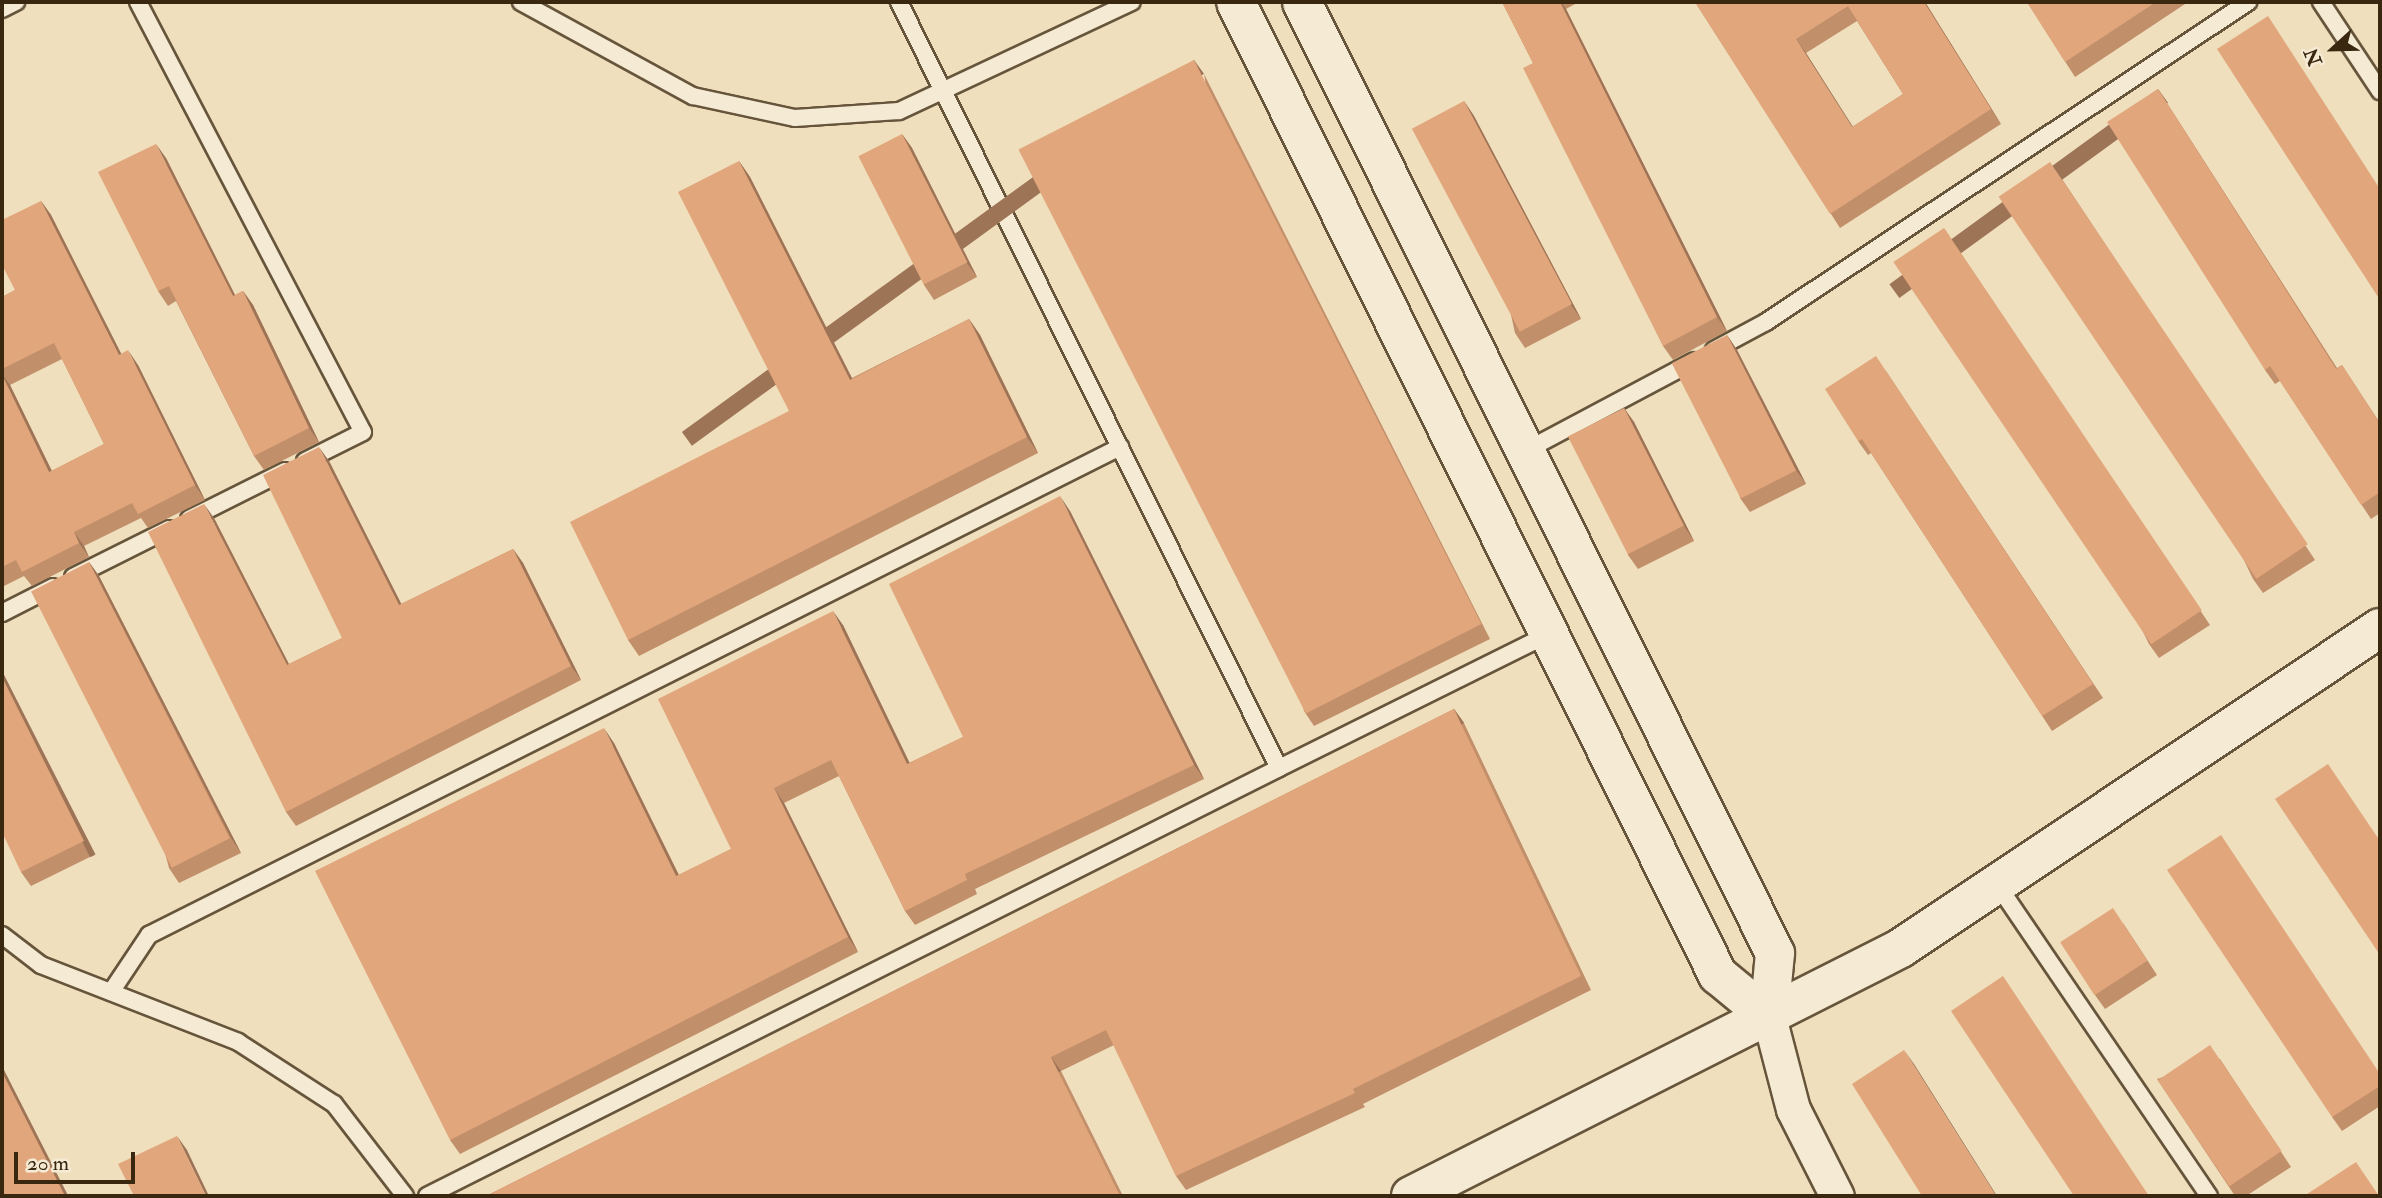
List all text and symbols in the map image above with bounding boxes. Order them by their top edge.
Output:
north arrow [2298,14,2368,84]
text: N [2299,44,2328,69]
scale bar [18,1138,138,1182]
text: 20 m [27,1150,69,1177]

